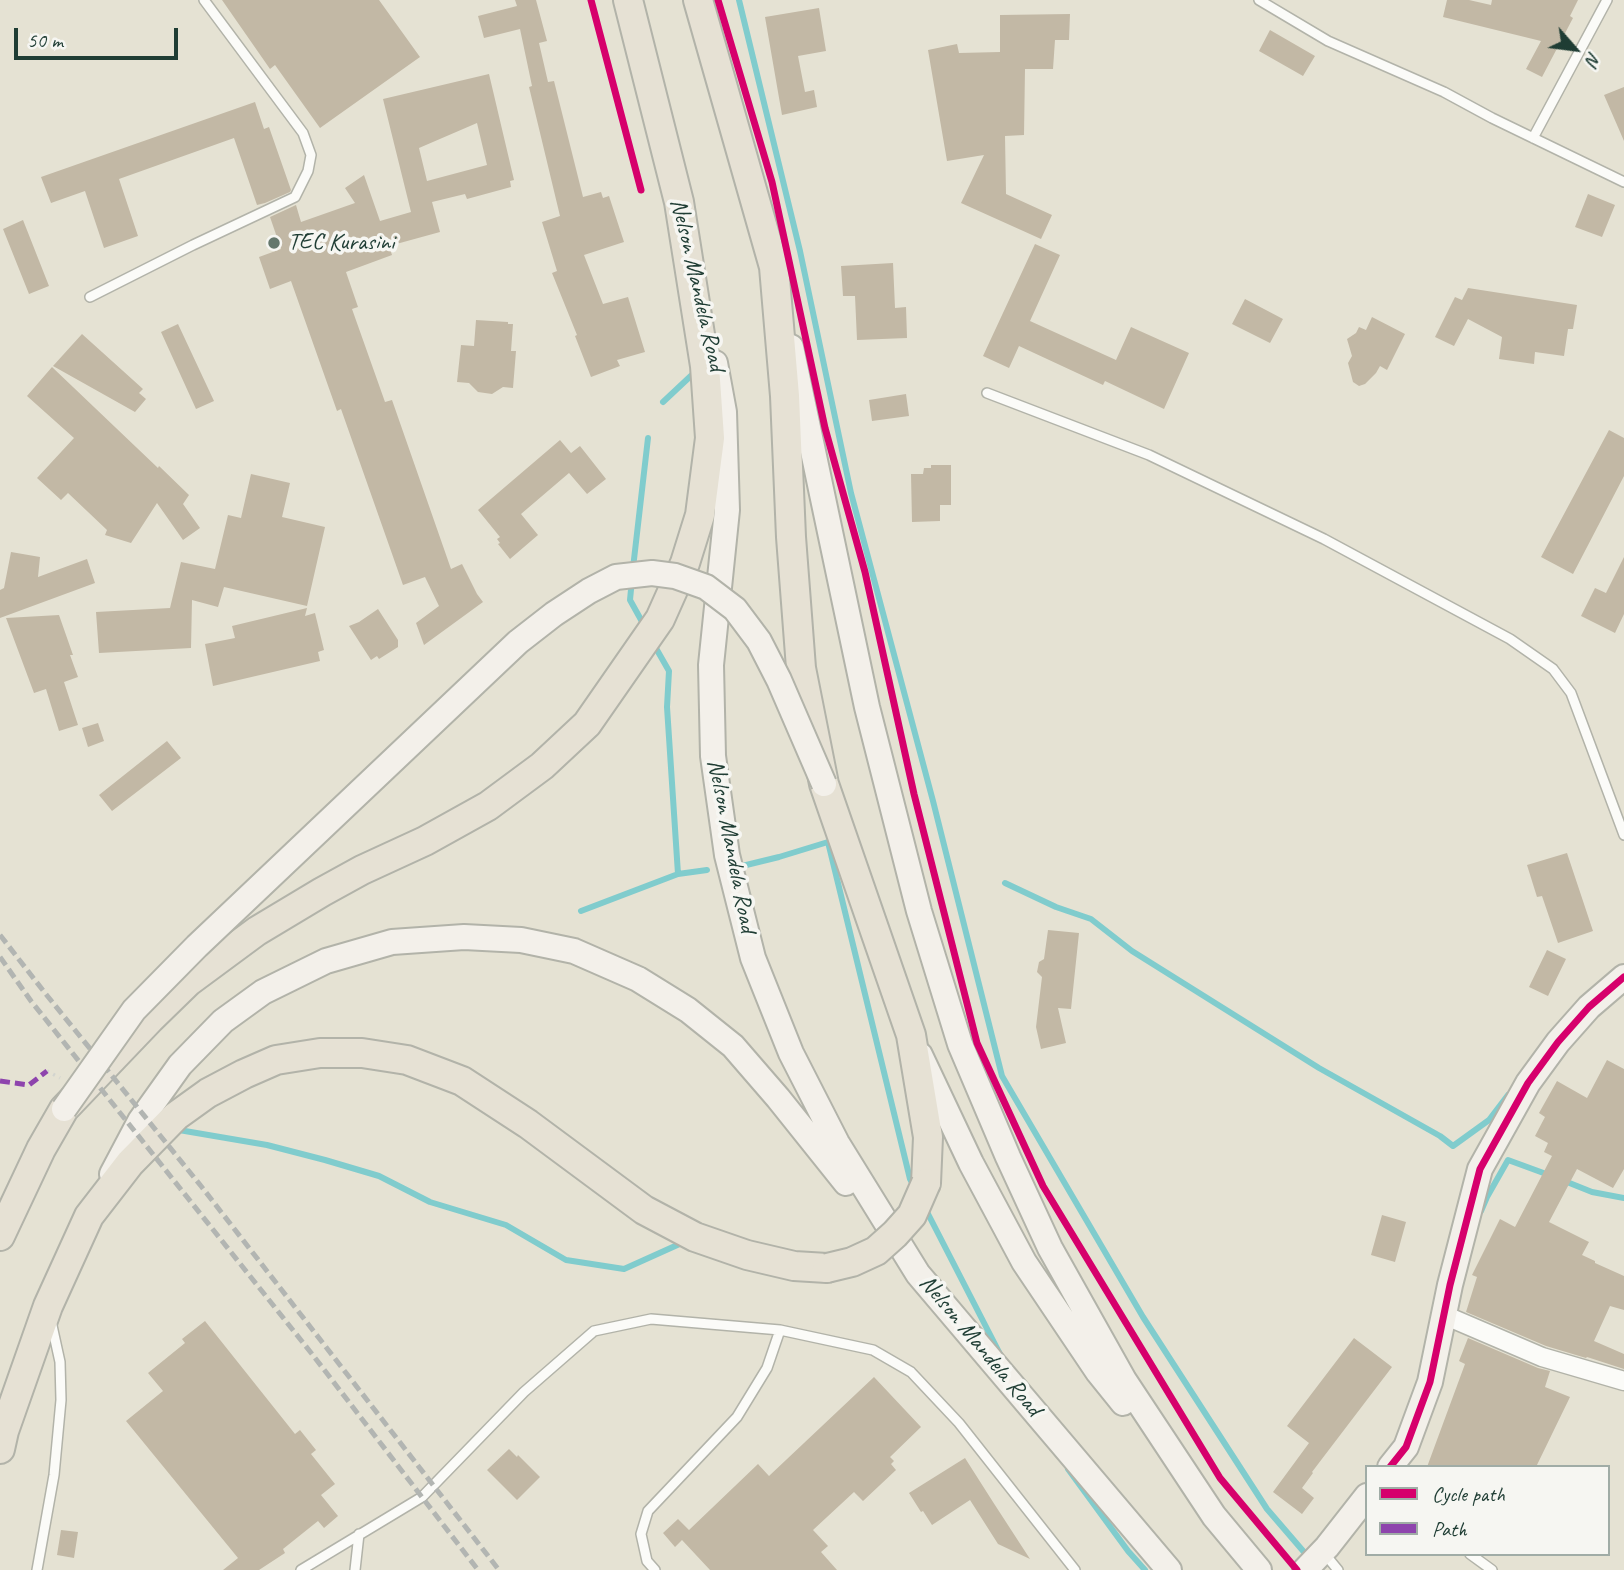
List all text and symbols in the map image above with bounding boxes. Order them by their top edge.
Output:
scale bar [18,14,182,58]
north arrow [1540,14,1610,84]
text: 50 m [27,27,63,53]
text: N [1580,48,1607,70]
street label: Nelson Mandela Road [663,196,731,374]
place label: TEC Kurasini [288,229,394,257]
marker: TEC Kurasini [266,235,282,251]
street label: Nelson Mandela Road [700,757,762,935]
street label: Nelson Mandela Road [913,1269,1047,1423]
legend [1365,1465,1610,1556]
text: Cycle path [1432,1481,1505,1507]
text: Path [1432,1516,1467,1542]

